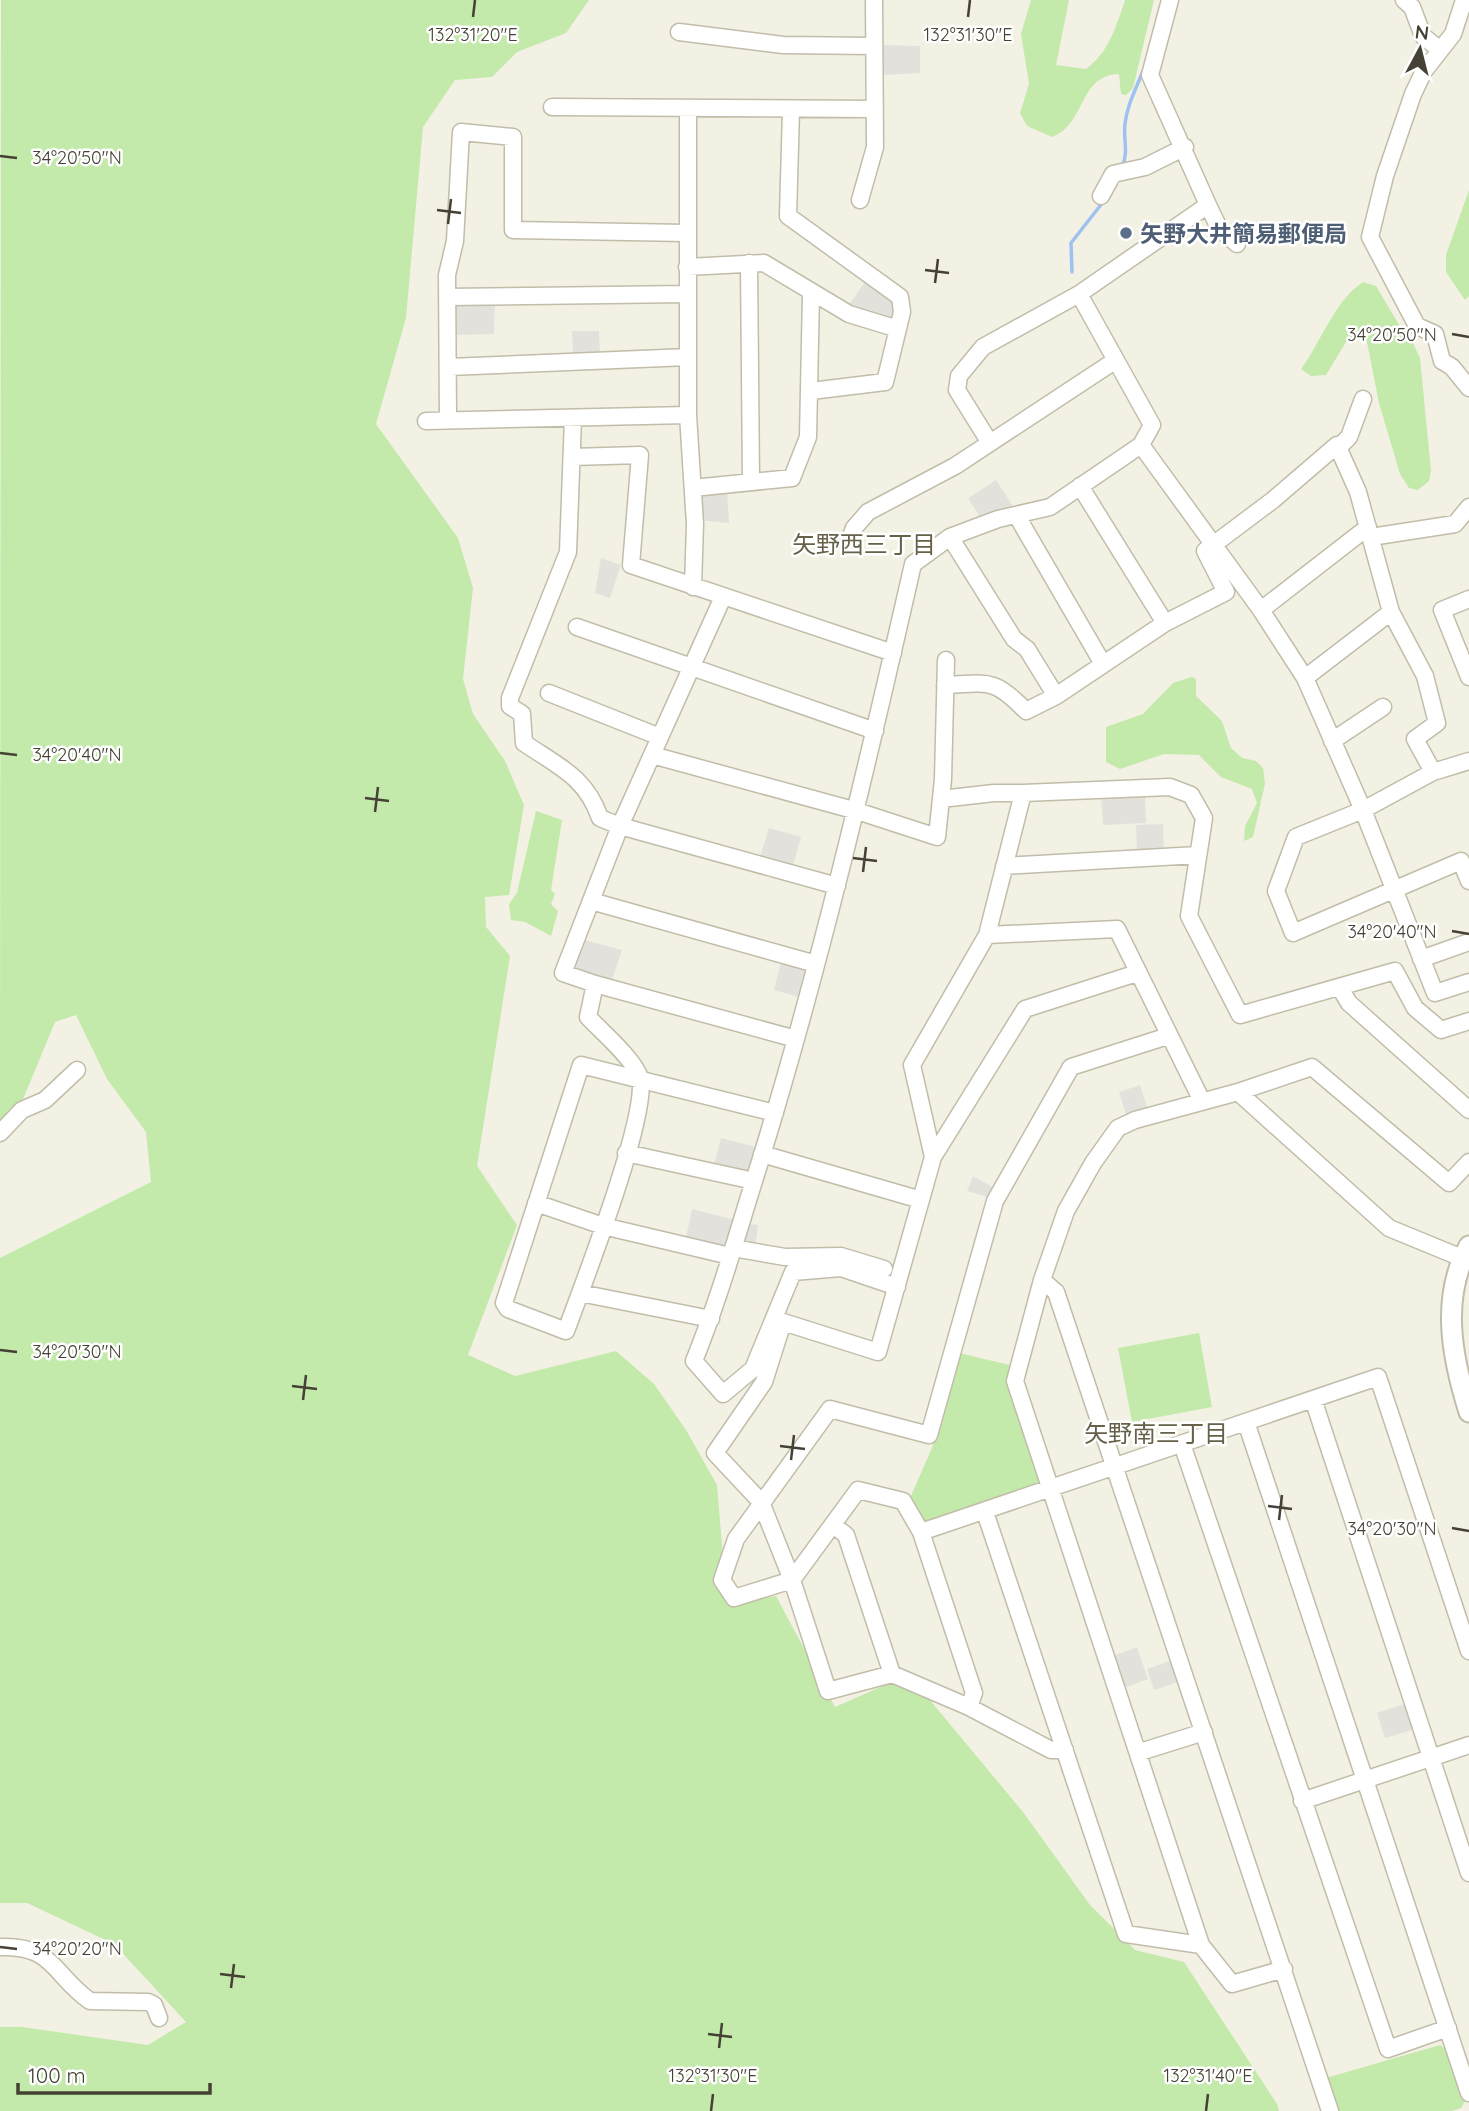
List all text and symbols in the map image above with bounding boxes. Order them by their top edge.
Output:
north arrow [1385,14,1455,84]
text: N [1414,19,1430,45]
text: 132°31'20"E [428,23,518,46]
text: 132°31'30"E [924,23,1012,46]
text: 34°20'50"N [32,146,122,169]
place label: 矢野大井簡易郵便局 [1140,219,1347,248]
marker: 矢野大井簡易郵便局 [1118,225,1134,241]
text: 34°20'50"N [1347,323,1437,346]
district label: 矢野西三丁目 [792,529,936,559]
text: 34°20'40"N [32,743,122,766]
text: 34°20'40"N [1347,920,1437,943]
text: 34°20'30"N [32,1340,122,1363]
district label: 矢野南三丁目 [1084,1418,1228,1448]
text: 34°20'30"N [1347,1517,1437,1540]
text: 34°20'20"N [32,1937,122,1960]
scale bar [18,2052,210,2096]
text: 100 m [28,2062,86,2088]
text: 132°31'30"E [669,2064,757,2087]
text: 132°31'40"E [1164,2064,1252,2087]

